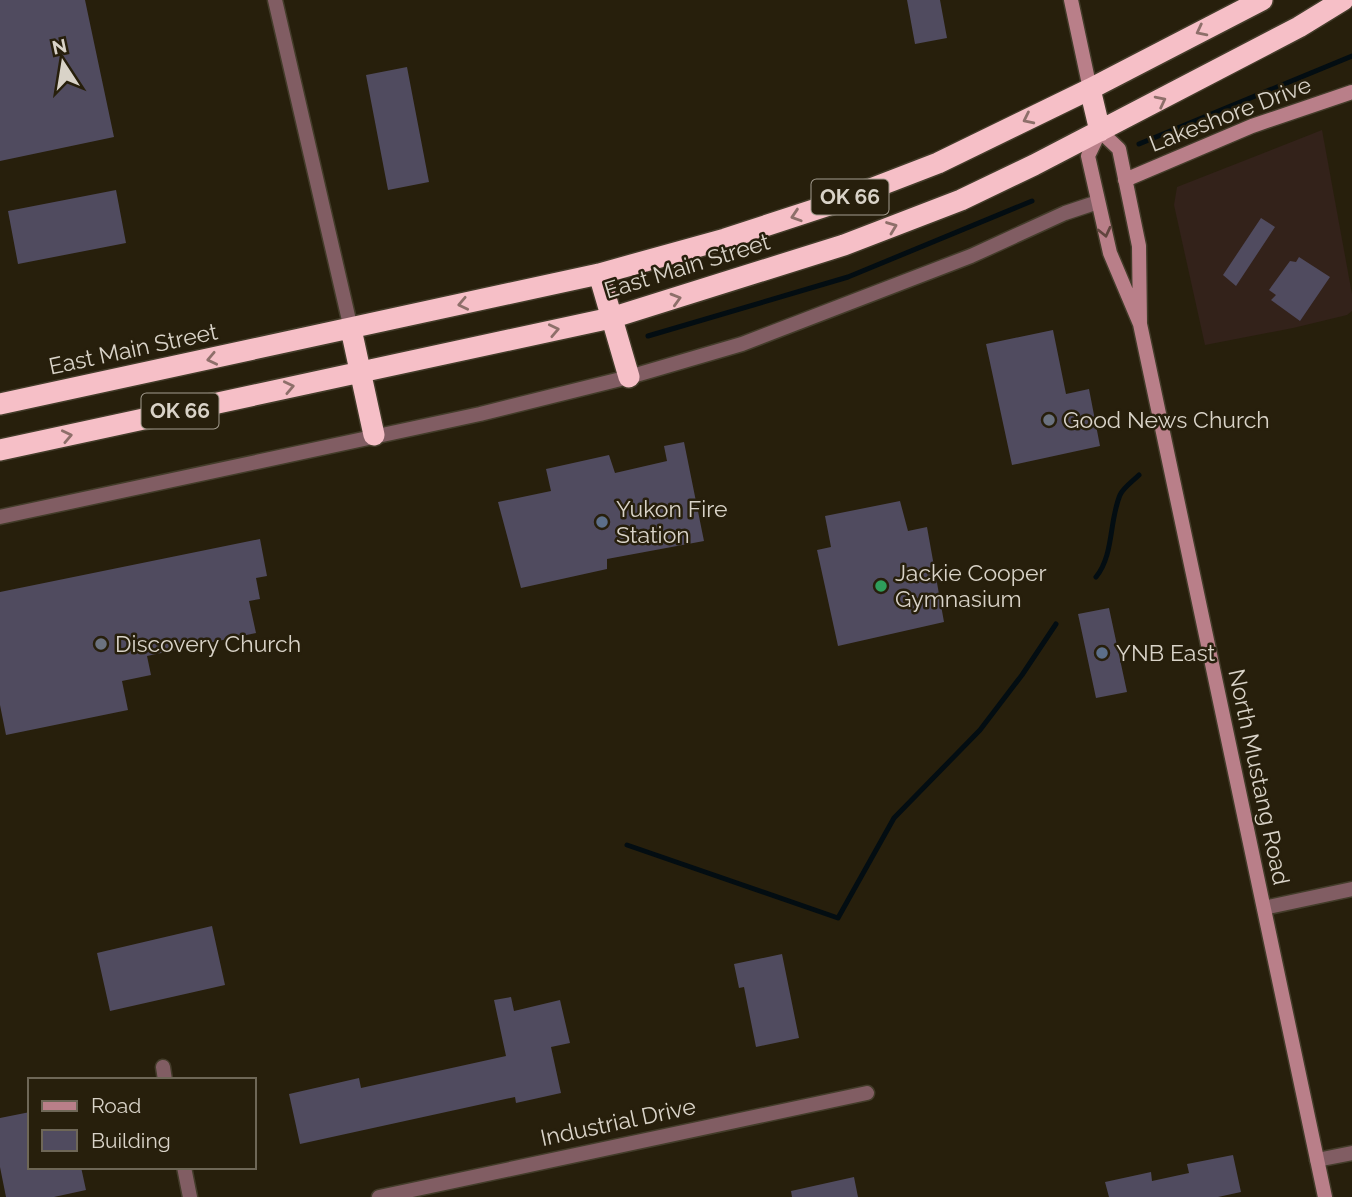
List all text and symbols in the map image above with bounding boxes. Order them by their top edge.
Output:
one-way arrow [1196,23,1208,37]
north arrow [28,28,98,98]
text: N [50,34,69,59]
street label: Lakeshore Drive [1145,70,1315,157]
one-way arrow [1154,95,1166,109]
one-way arrow [1023,110,1036,124]
road number: OK 66 [812,180,888,214]
one-way arrow [791,208,803,222]
one-way arrow [886,221,898,235]
one-way arrow [1097,226,1111,238]
street label: East Main Street [601,227,773,304]
one-way arrow [670,292,682,307]
one-way arrow [457,296,469,311]
street label: East Main Street [46,317,220,380]
one-way arrow [548,323,560,338]
one-way arrow [206,350,218,365]
one-way arrow [283,380,295,395]
road number: OK 66 [142,394,218,428]
place label: Good News Church [1063,406,1270,433]
marker: Good News Church [1041,412,1057,428]
one-way arrow [61,429,73,444]
place label: Yukon Fire Station [616,495,728,548]
marker: Yukon Fire Station [594,514,610,530]
place label: Jackie Cooper Gymnasium [895,559,1047,612]
marker: Jackie Cooper Gymnasium [873,578,889,594]
place label: Discovery Church [115,630,301,657]
marker: Discovery Church [93,636,109,652]
place label: YNB East [1116,639,1215,666]
marker: YNB East [1094,645,1110,661]
street label: North Mustang Road [1223,666,1296,887]
legend [28,1078,256,1169]
street label: Industrial Drive [538,1092,698,1151]
text: Road [91,1093,141,1118]
text: Building [91,1128,171,1153]

